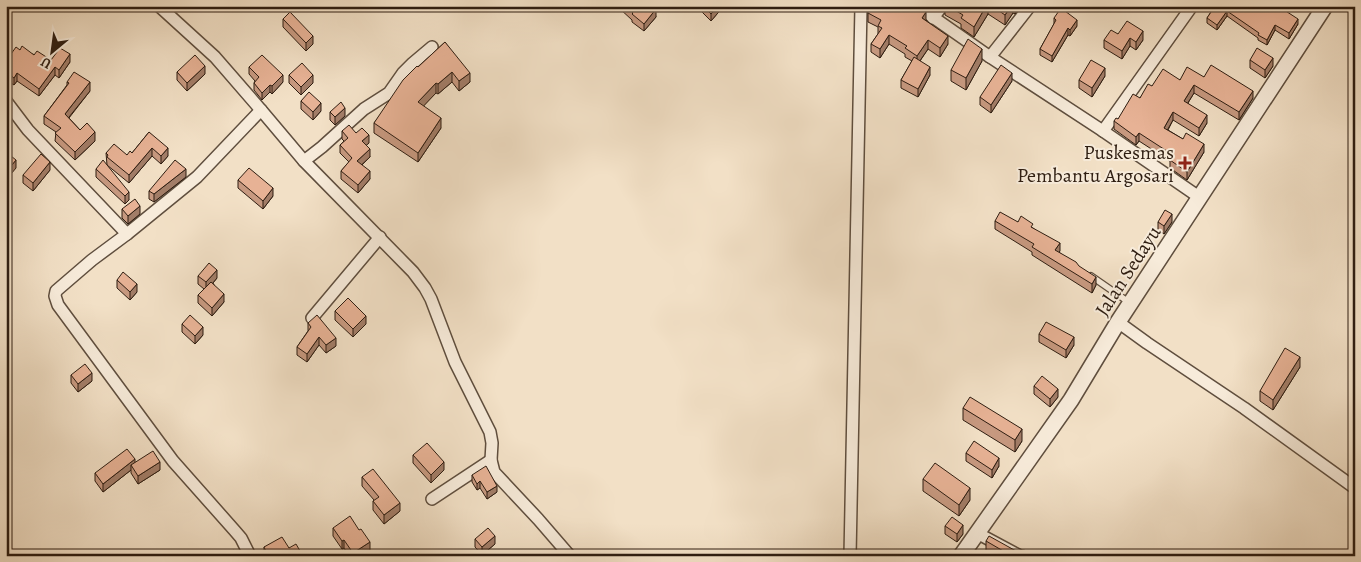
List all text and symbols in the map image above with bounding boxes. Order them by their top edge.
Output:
north arrow [28,28,78,78]
text: U [37,52,55,73]
place label: Puskesmas Pembantu Argosari [1017,139,1174,189]
marker: Puskesmas Pembantu Argosari [1178,156,1192,170]
street label: Jalan Sedayu [1089,220,1167,322]

